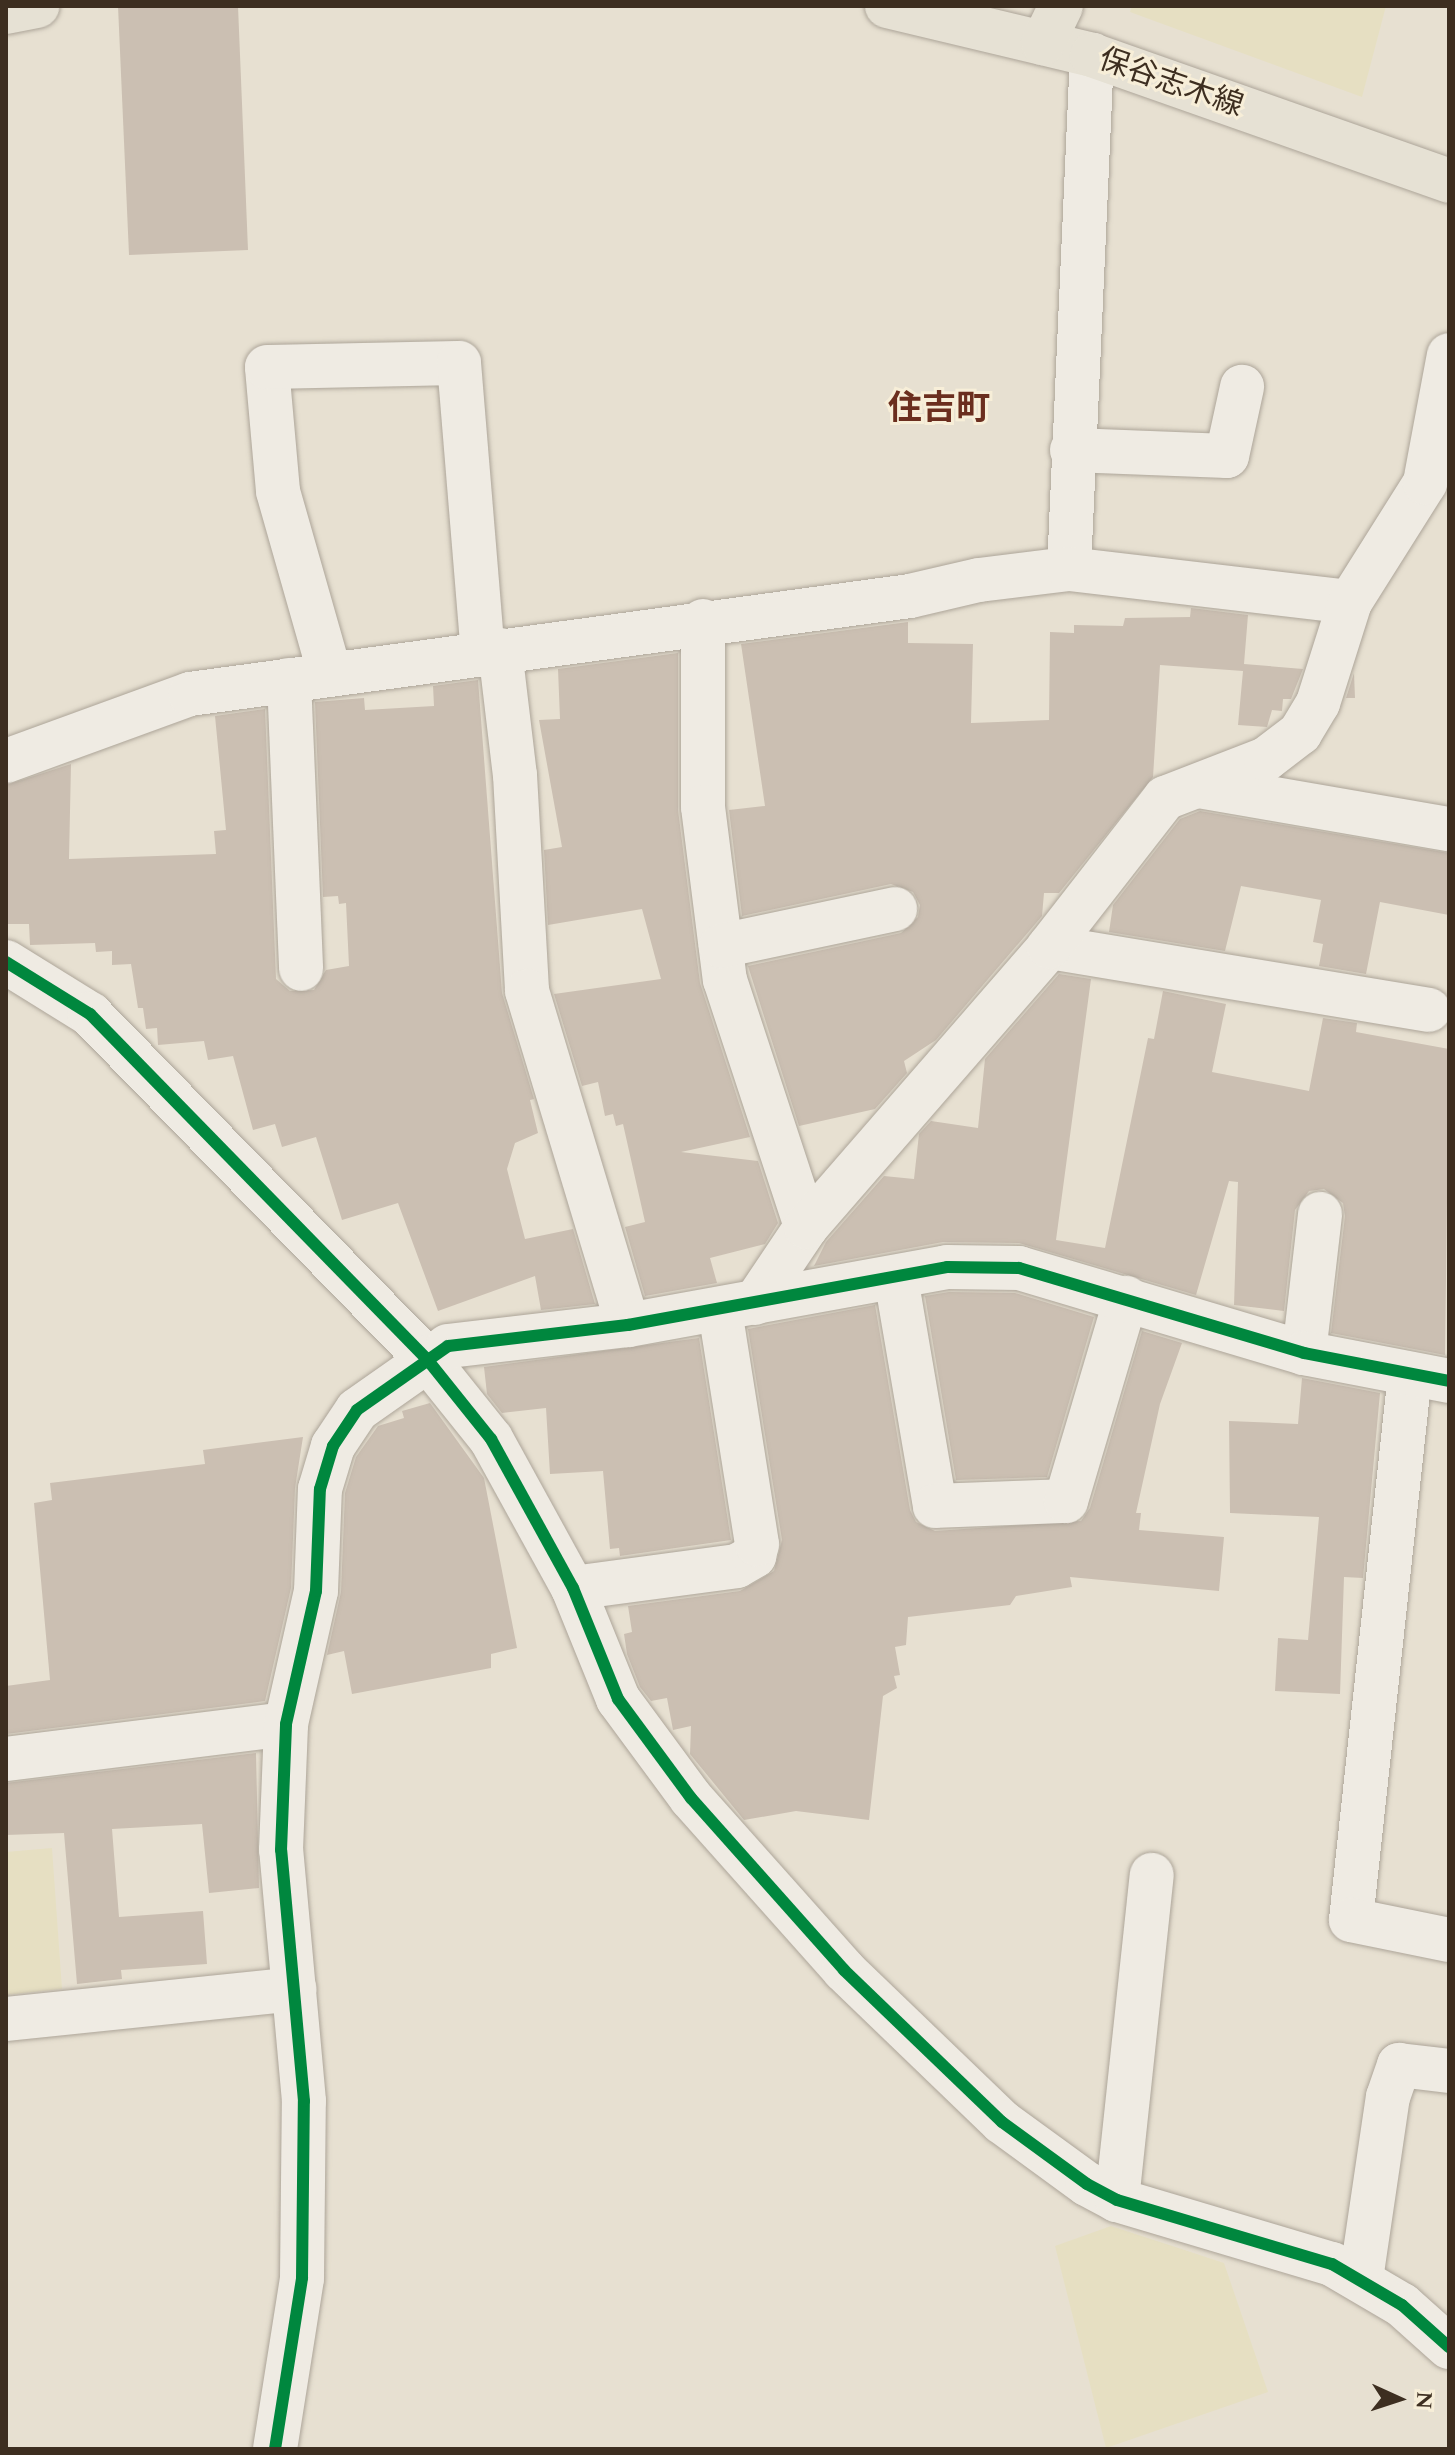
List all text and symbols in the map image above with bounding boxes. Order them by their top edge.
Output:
street label: 保谷志木線 [1094,42,1248,124]
district label: 住吉町 [888,390,990,430]
north arrow [1359,2359,1439,2439]
text: N [1407,2390,1440,2410]

